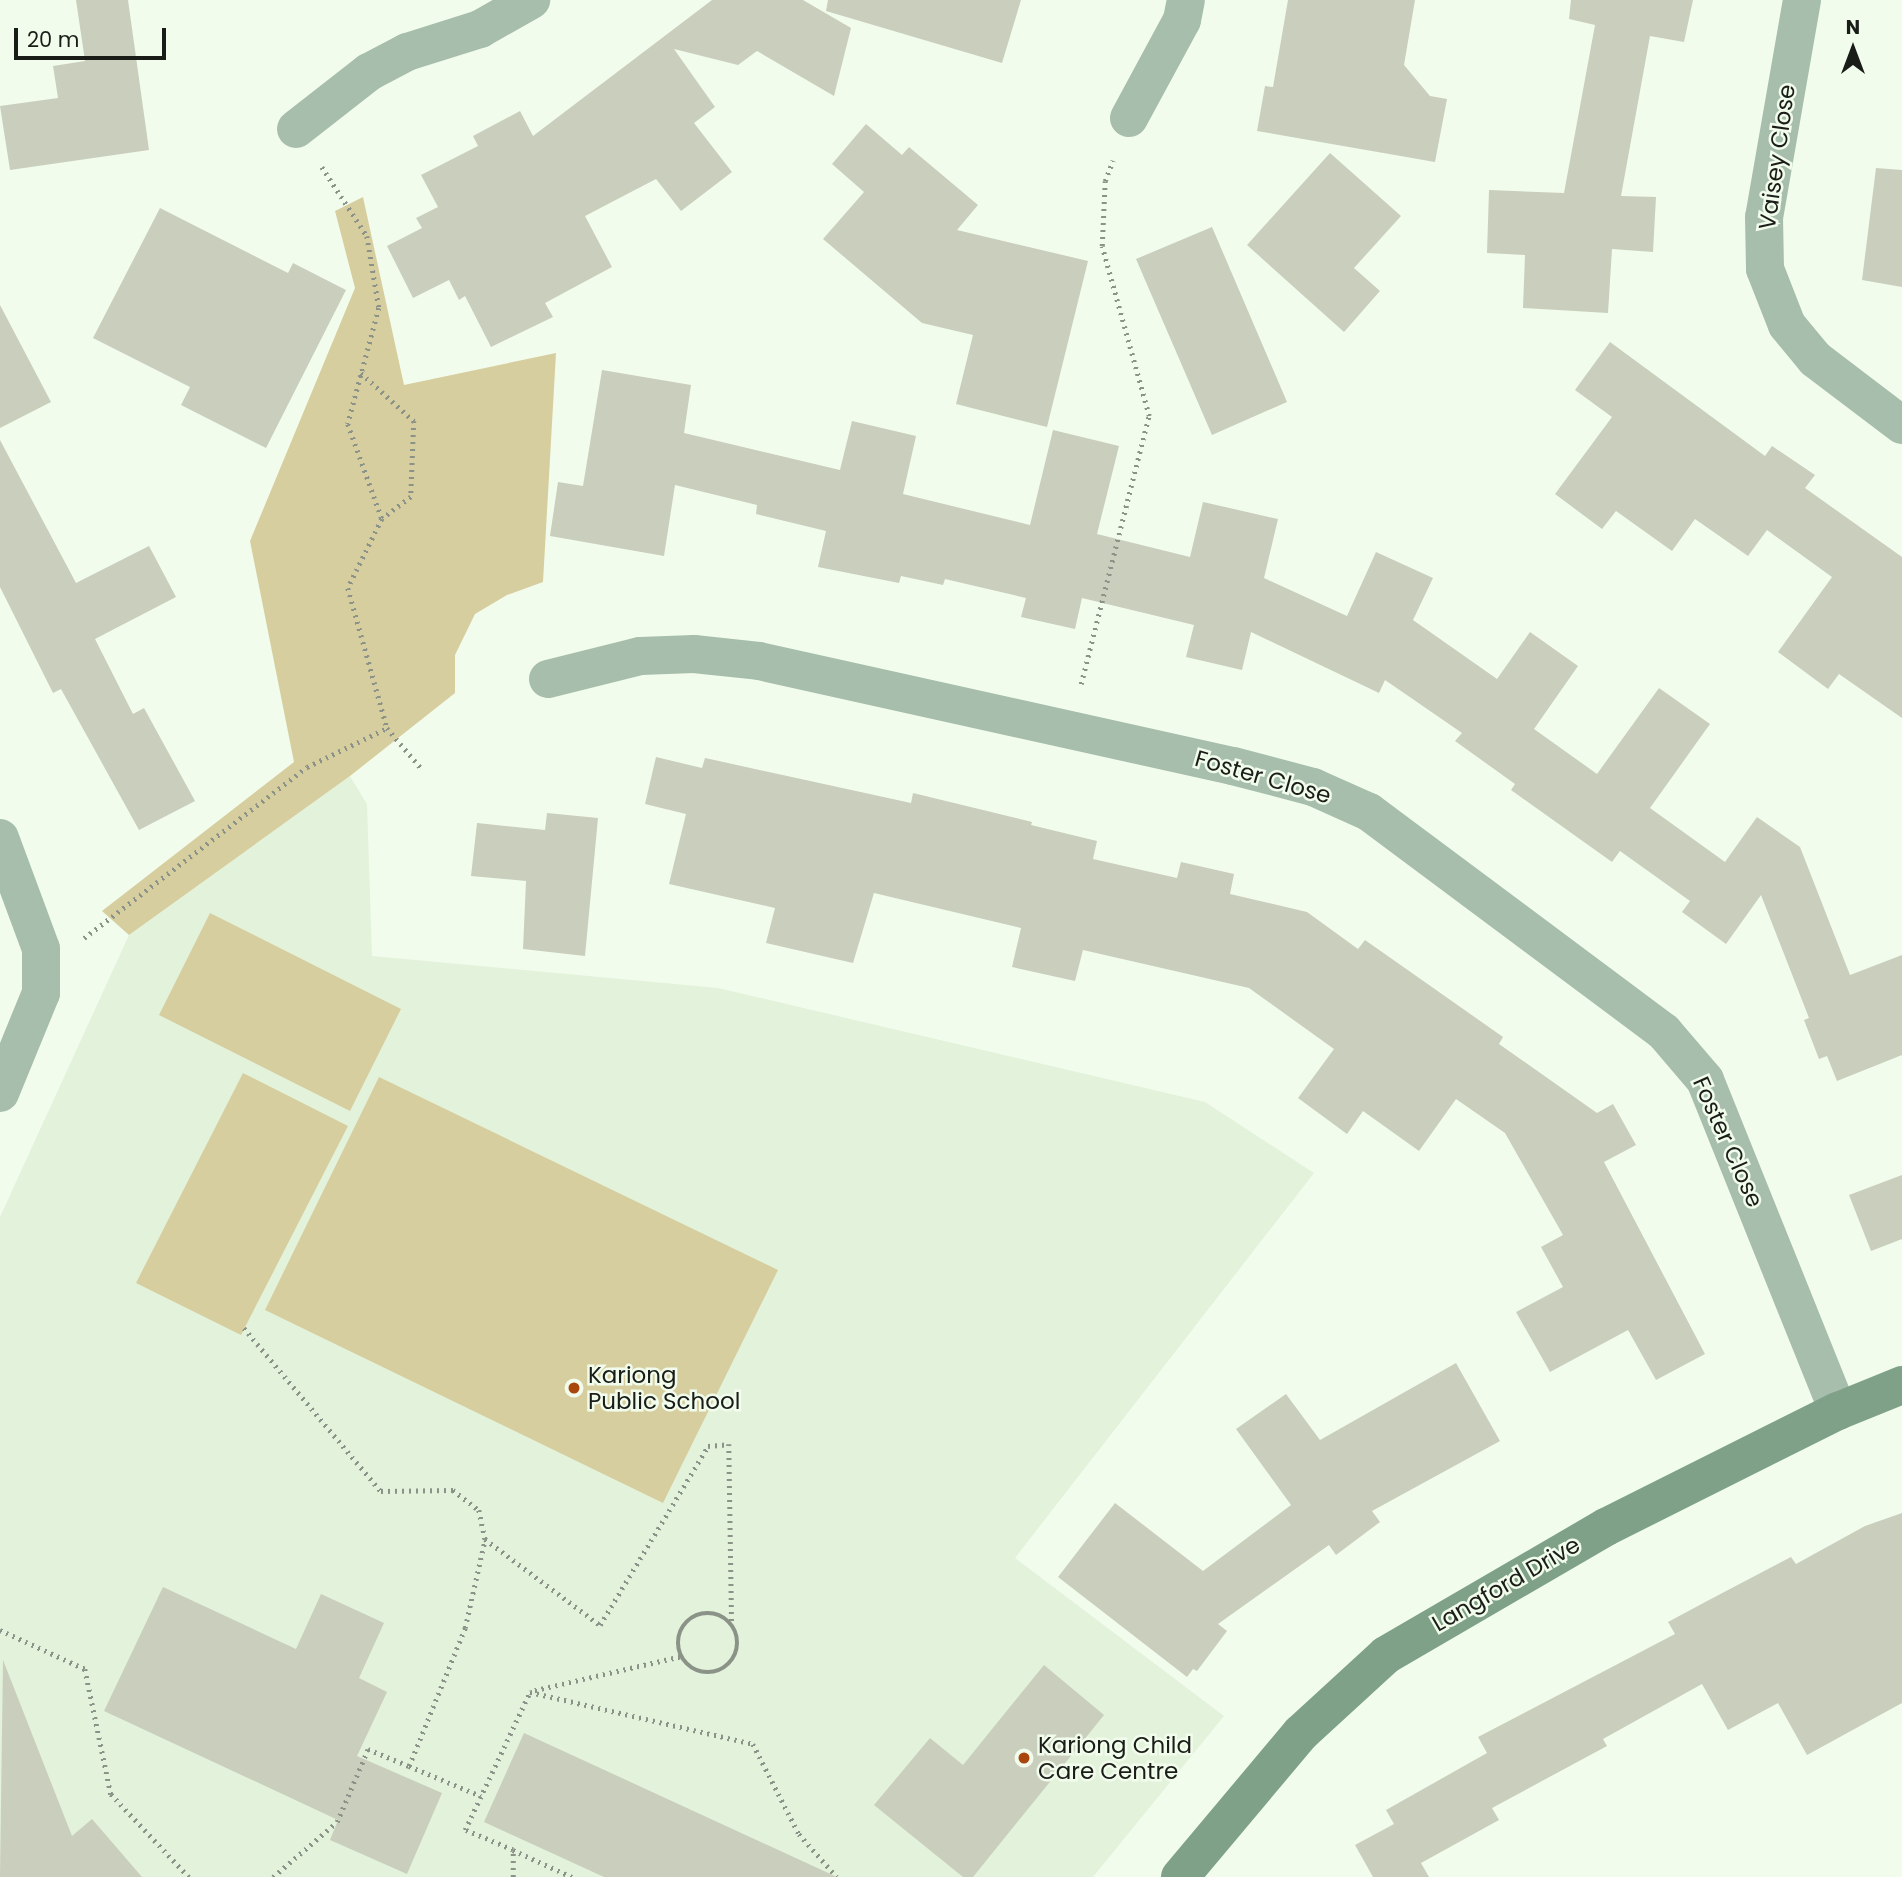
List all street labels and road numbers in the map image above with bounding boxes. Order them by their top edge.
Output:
street label: Vaisey Close [1753,83,1801,231]
street label: Foster Close [1192,744,1334,810]
street label: Foster Close [1687,1072,1769,1212]
street label: Langford Drive [1427,1531,1585,1637]

